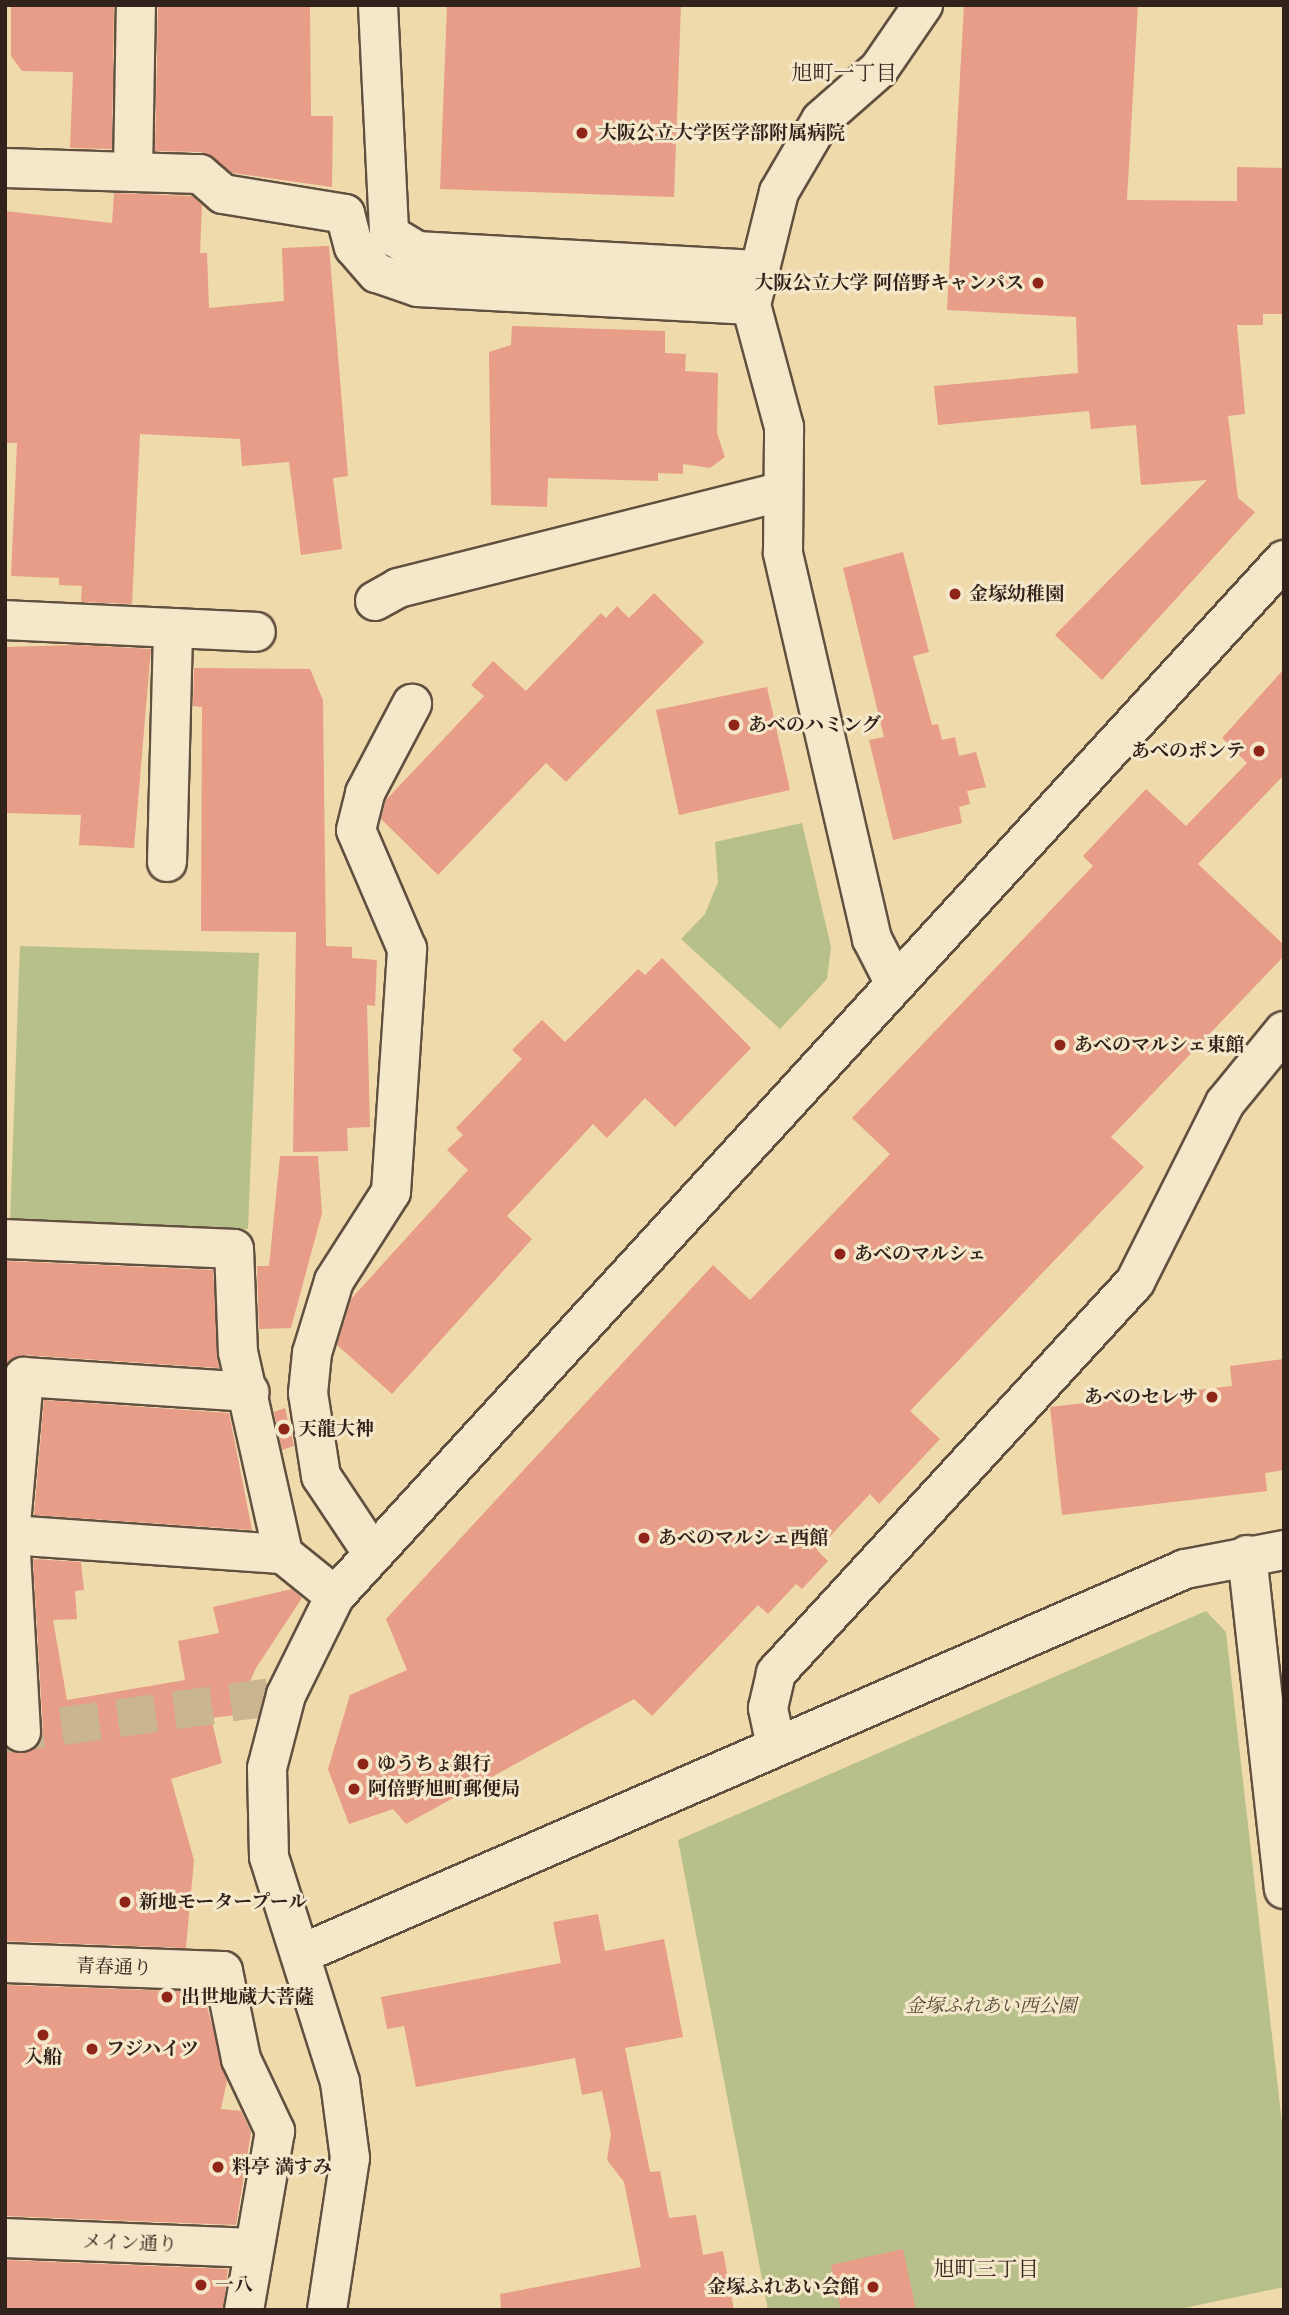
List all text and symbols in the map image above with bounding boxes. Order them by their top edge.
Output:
district label: 旭町一丁目 [792,60,896,86]
place label: 大阪公立大学医学部附属病院 [598,122,845,144]
marker: 大阪公立大学医学部附属病院 [572,123,592,143]
place label: 大阪公立大学 阿倍野キャンパス [753,272,1024,294]
marker: 大阪公立大学 阿倍野キャンパス [1030,275,1046,291]
place label: 金塚幼稚園 [969,583,1064,605]
marker: 金塚幼稚園 [947,586,963,602]
place label: あべのハミング [748,714,881,736]
marker: あべのハミング [726,717,742,733]
place label: あべのポンテ [1131,740,1245,762]
marker: あべのポンテ [1251,743,1267,759]
place label: あべのマルシェ東館 [1074,1034,1245,1056]
marker: あべのマルシェ東館 [1052,1037,1068,1053]
place label: あべのマルシェ [854,1243,987,1265]
marker: あべのマルシェ [832,1246,848,1262]
place label: あべのセレサ [1084,1386,1198,1408]
marker: あべのセレサ [1204,1389,1220,1405]
place label: 天龍大神 [298,1418,374,1440]
marker: 天龍大神 [276,1421,292,1437]
place label: あべのマルシェ西館 [658,1527,829,1549]
marker: あべのマルシェ西館 [636,1530,652,1546]
place label: ゆうちょ銀行 [377,1753,491,1775]
marker: ゆうちょ銀行 [355,1756,371,1772]
place label: 阿倍野旭町郵便局 [368,1778,520,1800]
marker: 阿倍野旭町郵便局 [346,1781,362,1797]
place label: 新地モータープール [139,1891,309,1913]
marker: 新地モータープール [117,1894,133,1910]
street label: 青春通り [76,1954,152,1980]
place label: 出世地蔵大菩薩 [181,1986,314,2008]
marker: 出世地蔵大菩薩 [159,1989,175,2005]
park label: 金塚ふれあい西公園 [906,1995,1076,2017]
marker: 入船 [35,2027,51,2043]
place label: フジハイツ [106,2038,201,2060]
marker: フジハイツ [84,2041,100,2057]
place label: 入船 [24,2046,62,2068]
place label: 料亭 満すみ [232,2156,332,2178]
marker: 料亭 満すみ [210,2159,226,2175]
street label: メイン通り [82,2230,178,2256]
district label: 旭町三丁目 [934,2256,1038,2282]
place label: 一八 [215,2274,253,2296]
place label: 金塚ふれあい会館 [707,2276,859,2298]
marker: 一八 [193,2277,209,2293]
marker: 金塚ふれあい会館 [865,2279,881,2295]

